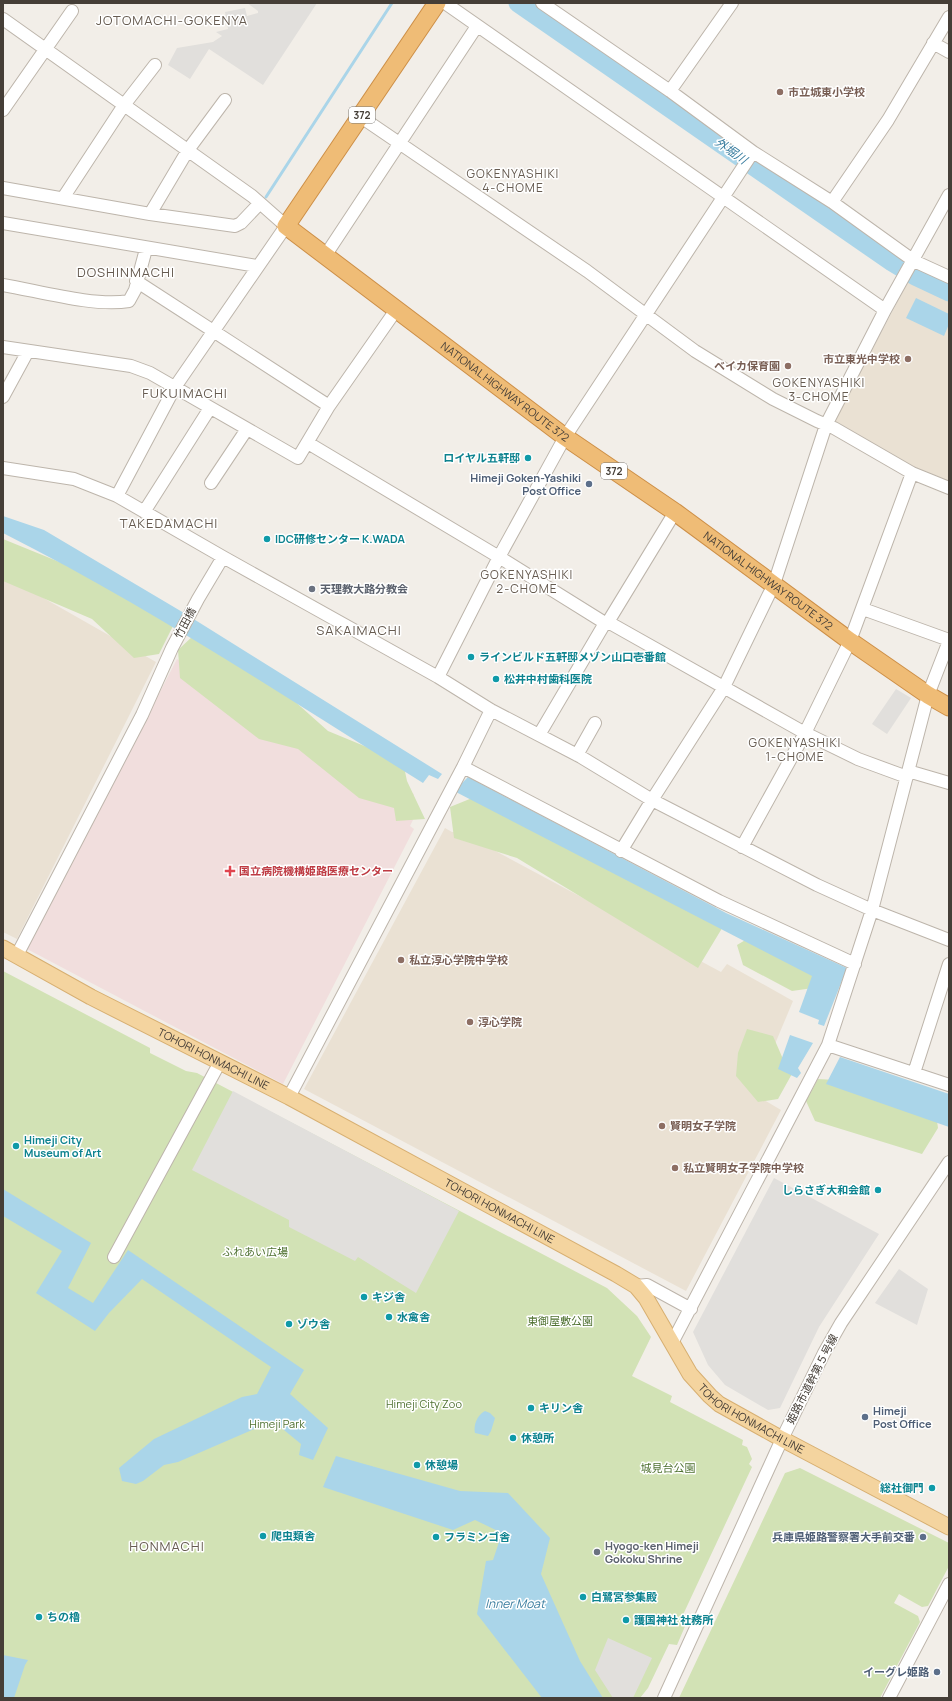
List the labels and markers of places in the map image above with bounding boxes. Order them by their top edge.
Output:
place label: 市立城東小学校 [788,84,865,99]
marker: 市立城東小学校 [775,87,785,97]
place label: 市立東光中学校 [823,351,900,366]
marker: 市立東光中学校 [903,354,913,364]
place label: ベイカ保育園 [714,358,780,373]
marker: ベイカ保育園 [783,361,793,371]
place label: ロイヤル五軒邸 [443,450,520,465]
marker: ロイヤル五軒邸 [523,453,533,463]
place label: Himeji Goken-Yashiki Post Office [470,470,581,498]
marker: Himeji Goken-Yashiki Post Office [584,479,594,489]
place label: IDC研修センター K.WADA [275,531,405,546]
marker: IDC研修センター K.WADA [262,534,272,544]
place label: 天理教大路分教会 [320,581,408,596]
marker: 天理教大路分教会 [307,584,317,594]
place label: ラインビルド五軒邸メゾン山口壱番館 [479,649,666,664]
marker: ラインビルド五軒邸メゾン山口壱番館 [466,652,476,662]
place label: 松井中村歯科医院 [504,671,592,686]
marker: 松井中村歯科医院 [491,674,501,684]
place label: 国立病院機構姫路医療センター [239,863,393,878]
marker: 国立病院機構姫路医療センター [224,865,236,877]
place label: 私立淳心学院中学校 [409,952,508,967]
marker: 私立淳心学院中学校 [396,955,406,965]
place label: 淳心学院 [478,1014,522,1029]
marker: 淳心学院 [465,1017,475,1027]
place label: 賢明女子学院 [670,1118,736,1133]
marker: 賢明女子学院 [657,1121,667,1131]
place label: Himeji City Museum of Art [24,1132,102,1160]
marker: Himeji City Museum of Art [11,1141,21,1151]
place label: 私立賢明女子学院中学校 [683,1160,804,1175]
marker: 私立賢明女子学院中学校 [670,1163,680,1173]
place label: しらさぎ大和会館 [782,1182,870,1197]
marker: しらさぎ大和会館 [873,1185,883,1195]
place label: キジ舎 [372,1289,406,1304]
marker: キジ舎 [359,1292,369,1302]
place label: 水禽舎 [397,1309,431,1324]
marker: 水禽舎 [384,1312,394,1322]
place label: ゾウ舎 [297,1316,331,1331]
marker: ゾウ舎 [284,1319,294,1329]
place label: キリン舎 [539,1400,584,1415]
marker: キリン舎 [526,1403,536,1413]
place label: Himeji Post Office [873,1403,932,1431]
marker: Himeji Post Office [860,1412,870,1422]
place label: 休憩所 [521,1430,554,1445]
marker: 休憩所 [508,1433,518,1443]
place label: 休憩場 [425,1457,458,1472]
marker: 休憩場 [412,1460,422,1470]
place label: 総社御門 [880,1480,924,1495]
marker: 総社御門 [927,1483,937,1493]
place label: 爬虫類舎 [271,1528,316,1543]
place label: フラミンゴ舎 [444,1529,511,1544]
place label: 兵庫県姫路警察署大手前交番 [772,1529,915,1544]
marker: 爬虫類舎 [258,1531,268,1541]
marker: フラミンゴ舎 [431,1532,441,1542]
marker: 兵庫県姫路警察署大手前交番 [918,1532,928,1542]
place label: Hyogo-ken Himeji Gokoku Shrine [605,1538,699,1566]
marker: Hyogo-ken Himeji Gokoku Shrine [592,1547,602,1557]
place label: 白鷺宮参集殿 [591,1589,657,1604]
marker: 白鷺宮参集殿 [578,1592,588,1602]
place label: ちの櫓 [47,1609,80,1624]
marker: ちの櫓 [34,1612,44,1622]
place label: 護国神社 社務所 [634,1612,713,1627]
marker: 護国神社 社務所 [621,1615,631,1625]
place label: イーグレ姫路 [863,1664,930,1679]
marker: イーグレ姫路 [932,1667,942,1677]

